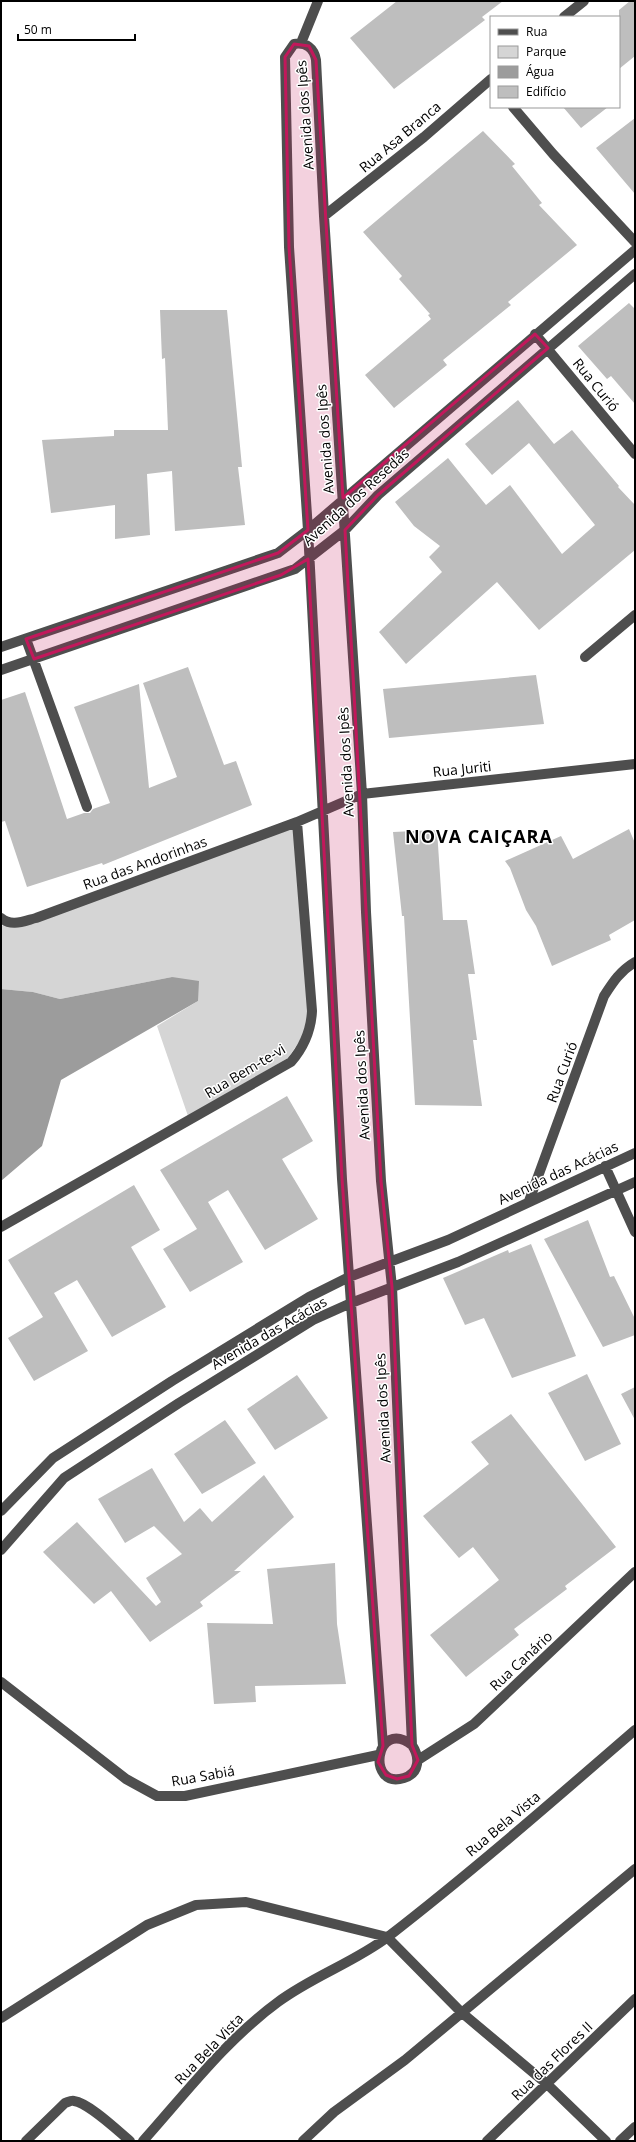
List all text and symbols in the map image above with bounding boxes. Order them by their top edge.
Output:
scale bar [18,16,135,42]
legend [490,16,620,108]
text: 50 m [24,21,52,38]
text: Rua [526,23,547,40]
text: Parque [526,43,566,60]
street label: Avenida dos Ipês [291,59,318,171]
text: Água [526,63,554,80]
text: Edifício [526,83,566,100]
street label: Rua Asa Branca [355,97,445,176]
street label: Rua Curió [569,354,624,415]
street label: Avenida dos Ipês [311,383,338,495]
street label: Avenida dos Resedás [298,443,413,550]
street label: Avenida dos Ipês [333,706,358,818]
street label: Rua Juriti [432,756,492,781]
district label: NOVA CAIÇARA [405,824,553,848]
street label: Rua das Andorinhas [80,831,210,894]
street label: Avenida dos Ipês [349,1029,374,1141]
street label: Rua Bem-te-vi [201,1039,289,1102]
street label: Rua Curió [542,1039,581,1105]
street label: Avenida das Acácias [495,1136,621,1209]
street label: Avenida das Acácias [207,1292,330,1373]
street label: Avenida dos Ipês [370,1352,395,1464]
street label: Rua Canário [485,1627,556,1695]
street label: Rua Sabiá [170,1761,236,1790]
street label: Rua Bela Vista [461,1787,544,1860]
street label: Rua Bela Vista [170,2009,247,2088]
street label: Rua das Flores II [507,2017,596,2104]

